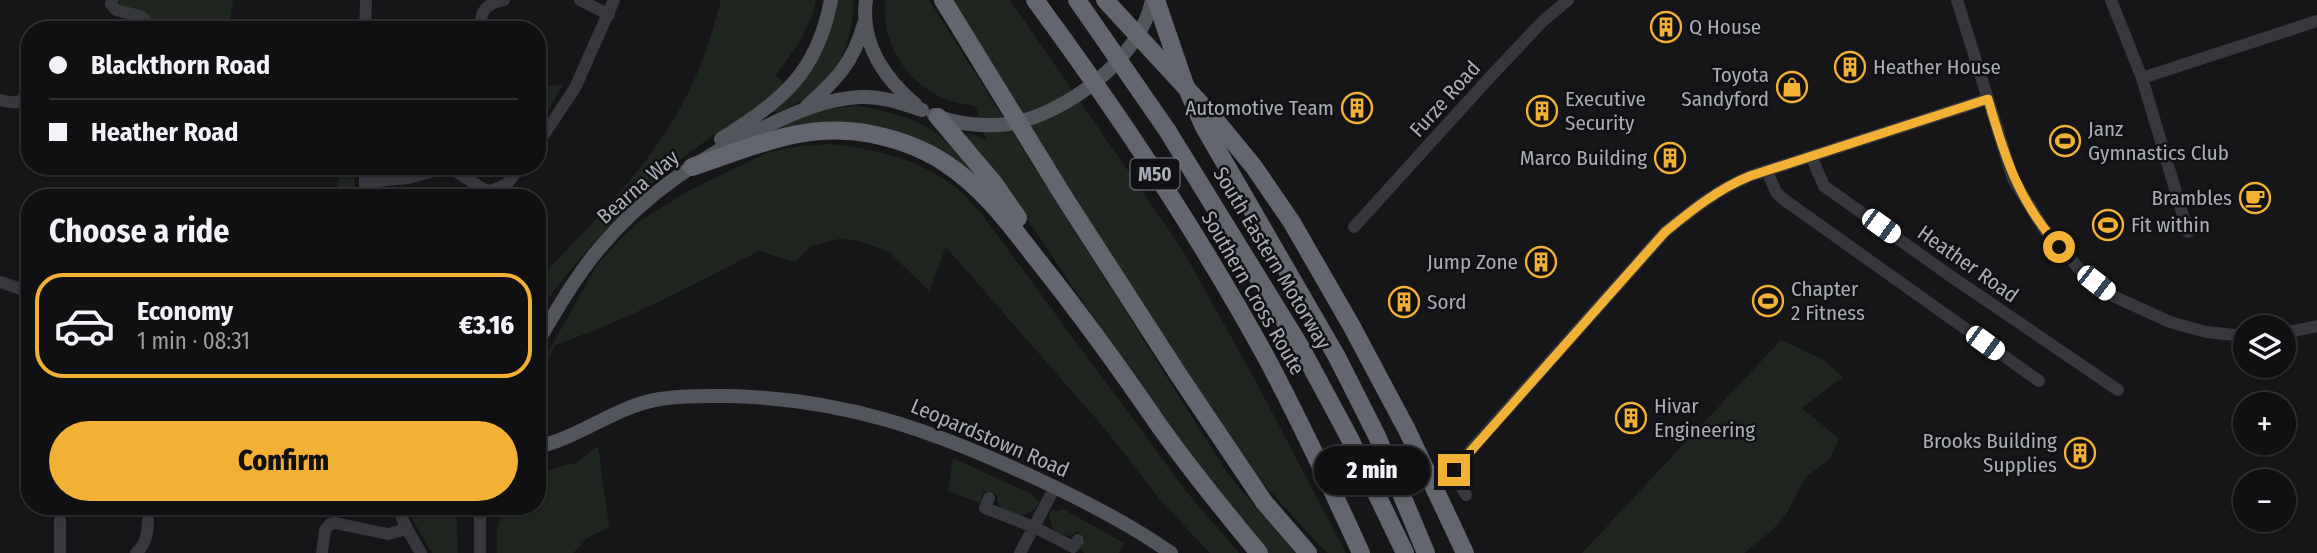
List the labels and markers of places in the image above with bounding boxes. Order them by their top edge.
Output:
building icon: Q House [1649,10,1683,44]
place label: Q House [1689,14,1761,40]
building icon: Heather House [1833,50,1867,84]
place label: Heather House [1873,54,2001,80]
place label: Toyota Sandyford [1681,62,1769,112]
shop icon: Toyota Sandyford [1775,70,1809,104]
place label: Executive Security [1565,86,1646,136]
building icon: Automotive Team [1340,91,1374,125]
building icon: Executive Security [1525,94,1559,128]
place label: Automotive Team [1185,95,1334,121]
place label: Janz Gymnastics Club [2088,116,2229,166]
sports icon: Janz Gymnastics Club [2048,124,2082,158]
building icon: Marco Building [1653,141,1687,175]
place label: Marco Building [1520,145,1647,171]
cafe icon: Brambles [2238,181,2272,215]
place label: Brambles [2151,185,2232,211]
sports icon: Fit within [2091,208,2125,242]
place label: Fit within [2131,212,2210,238]
building icon: Jump Zone [1524,245,1558,279]
place label: Jump Zone [1427,249,1518,275]
place label: Chapter 2 Fitness [1791,276,1865,326]
sports icon: Chapter 2 Fitness [1751,284,1785,318]
building icon: Sord [1387,285,1421,319]
place label: Sord [1427,289,1466,315]
place label: Hivar Engineering [1654,393,1755,443]
building icon: Hivar Engineering [1614,401,1648,435]
place label: Brooks Building Supplies [1922,428,2057,478]
building icon: Brooks Building Supplies [2063,436,2097,470]

